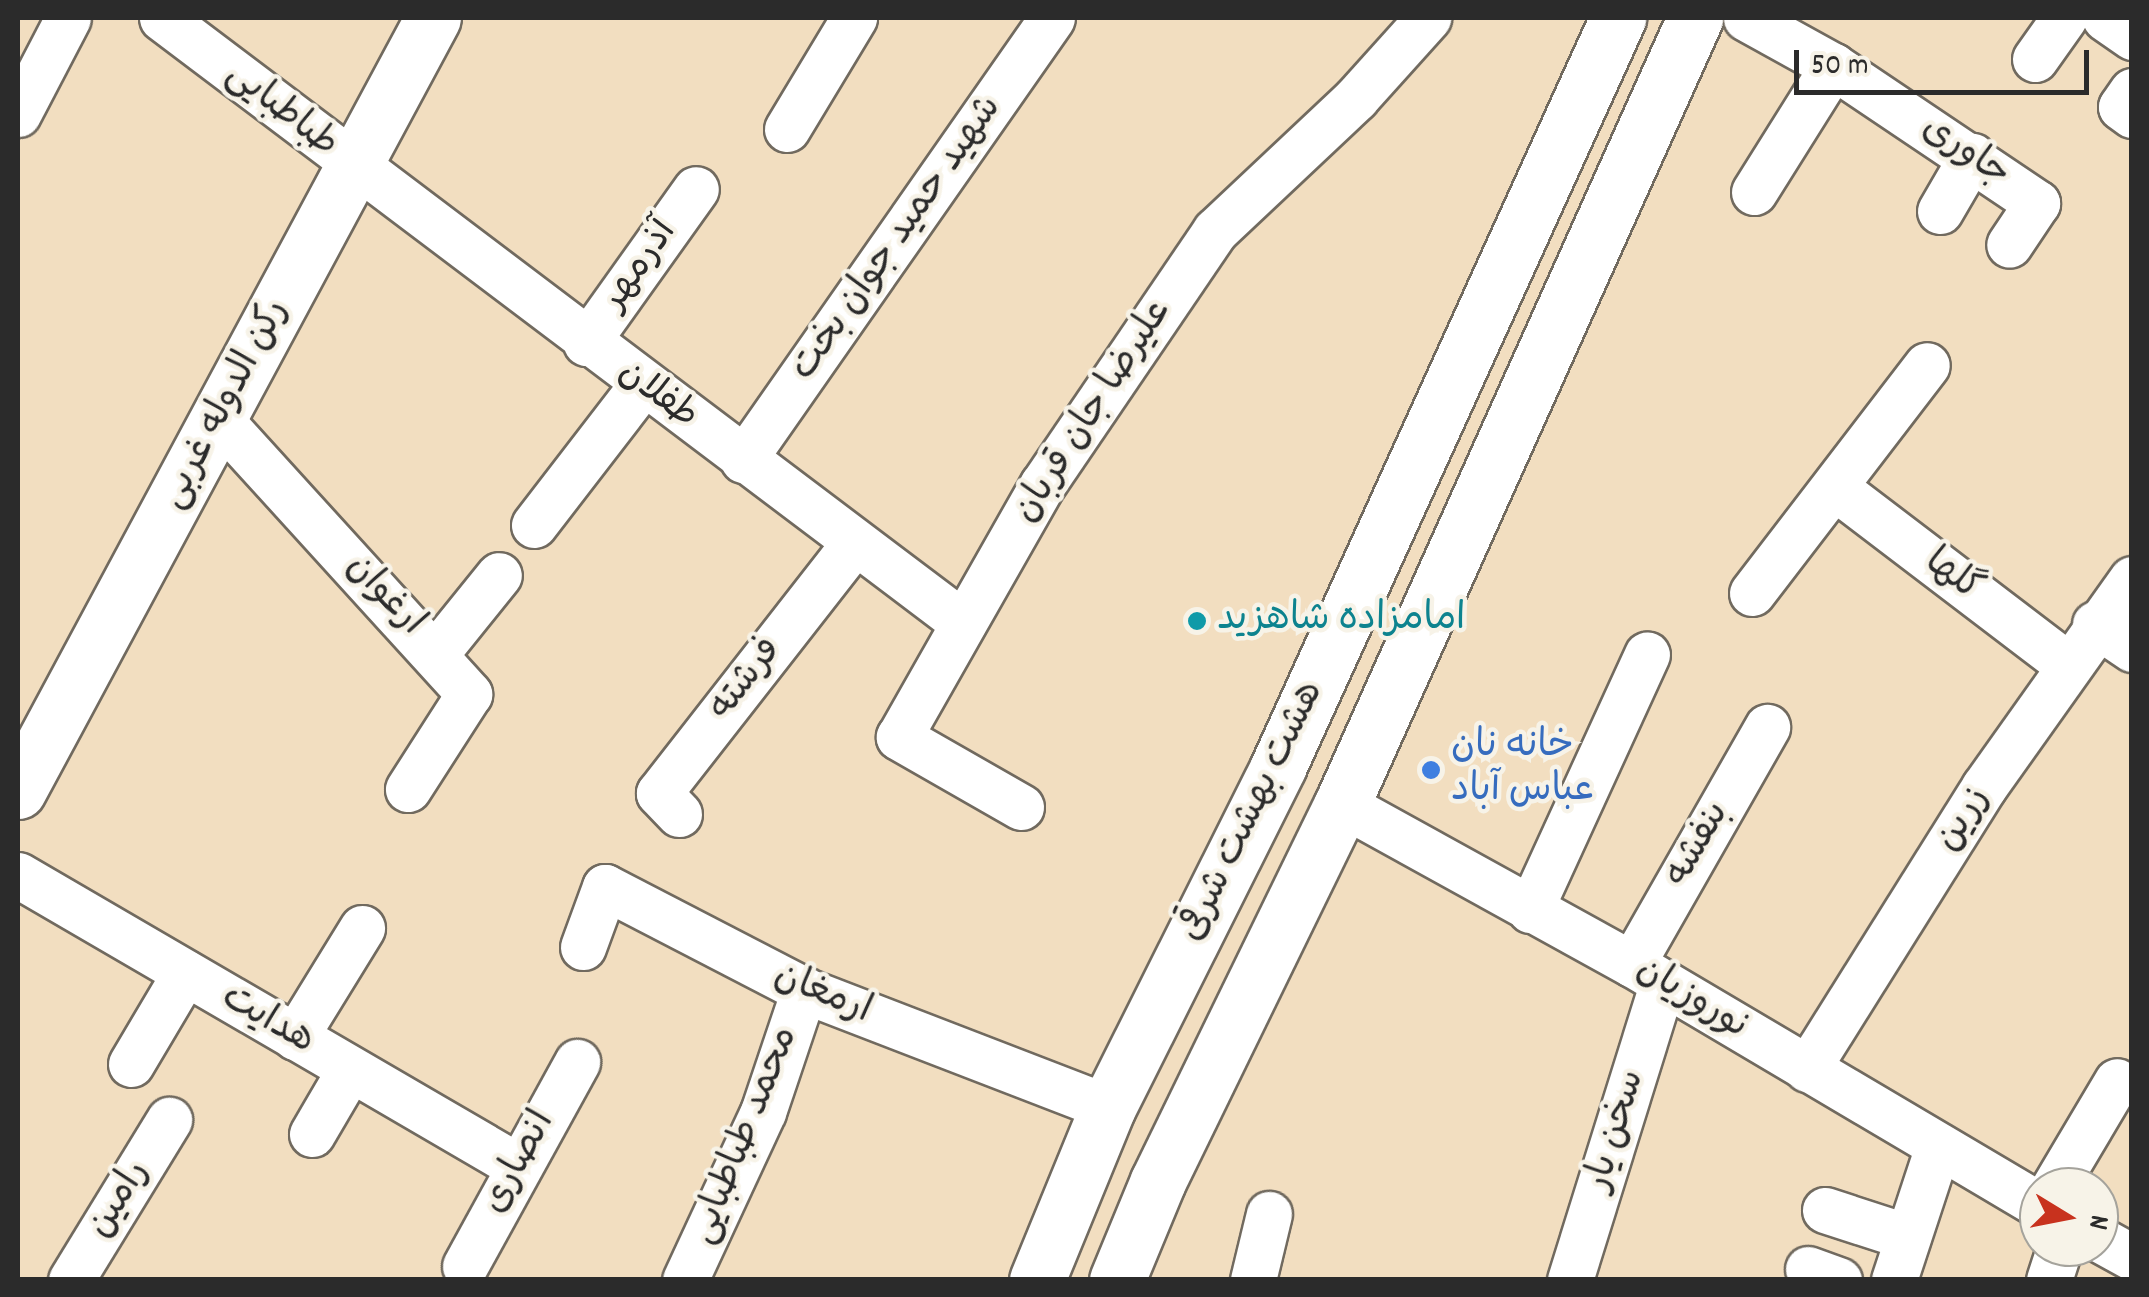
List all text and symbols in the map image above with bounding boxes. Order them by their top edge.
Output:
scale bar [1799,30,2094,92]
text: 50 m [1811,46,1869,89]
street label: طباطبایی [216,53,346,169]
street label: شهید حمید جوان بخت [783,88,1013,390]
street label: جاوری [1912,107,2018,199]
street label: آذرمهر [594,212,688,320]
street label: علیرضا جان قربان [1005,292,1183,532]
street label: رکن الدوله غربی [152,293,300,517]
street label: طفلان [608,351,706,441]
street label: گلها [1914,541,1990,613]
street label: ارغوان [335,546,433,646]
place label: امامزاده شاهزید [1217,598,1466,644]
marker: امامزاده شاهزید [1186,610,1208,632]
street label: فرشته [701,629,793,731]
street label: هشت بهشت شرقی [1170,674,1336,950]
place label: خانه نان عباس آباد [1451,725,1594,814]
marker: خانه نان عباس آباد [1420,759,1442,781]
street label: زرین [1927,779,2001,861]
street label: بنفشه [1657,794,1741,896]
street label: نوروزیان [1627,948,1757,1052]
street label: ارمغان [766,954,878,1036]
street label: هدایت [212,976,322,1066]
street label: محمد طباطبایی [682,1021,810,1251]
street label: سخن یار [1577,1065,1657,1197]
street label: انصاری [473,1104,567,1222]
street label: رامین [79,1153,161,1247]
north arrow [2019,1167,2119,1267]
text: N [2076,1212,2117,1232]

